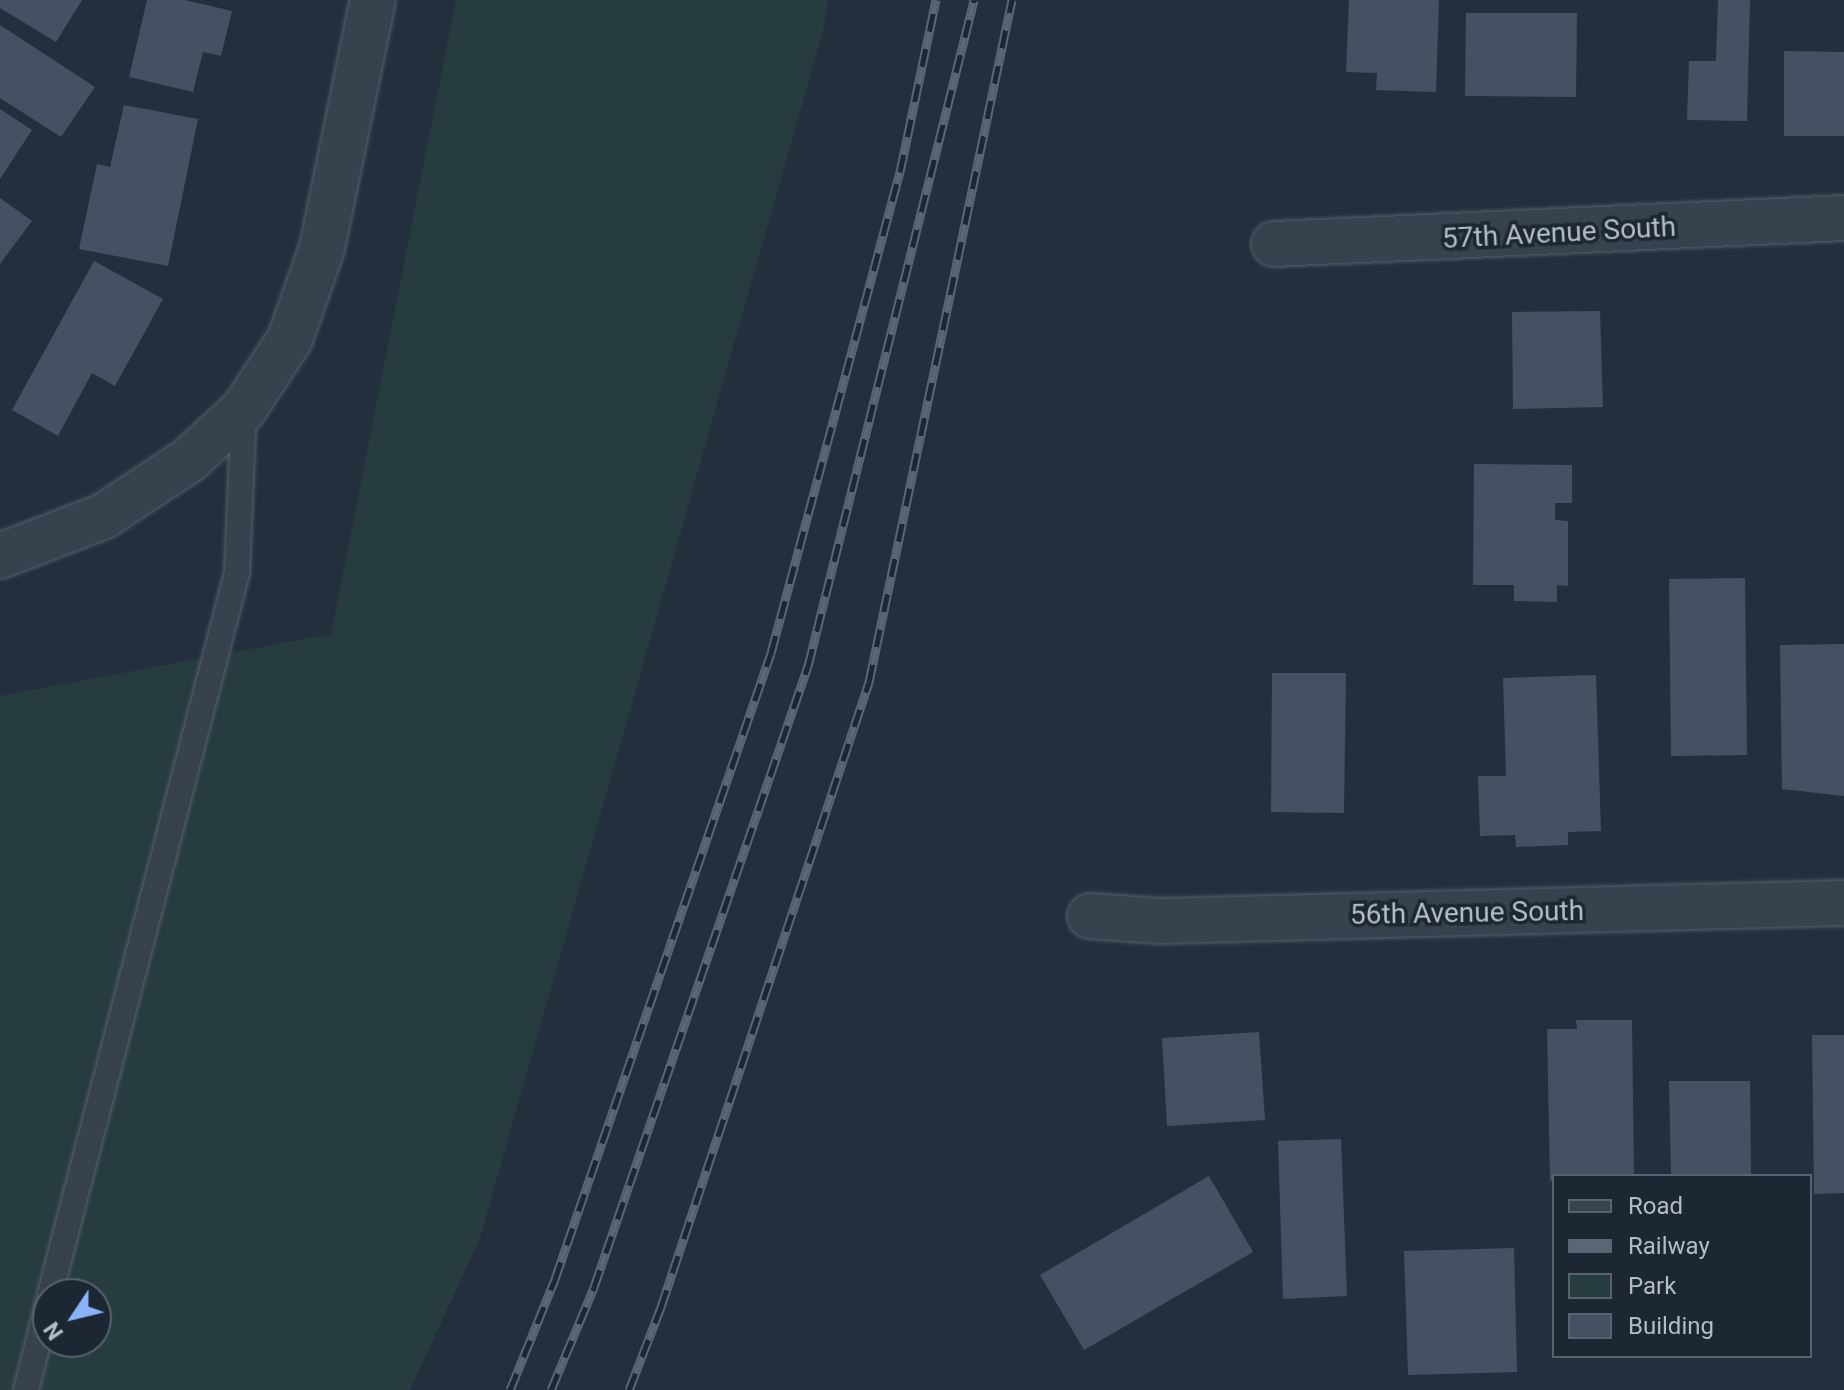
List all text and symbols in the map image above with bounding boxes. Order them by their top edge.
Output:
street label: 57th Avenue South [1441,210,1677,256]
street label: 56th Avenue South [1350,894,1584,932]
legend [1552,1174,1812,1358]
text: Road [1628,1192,1683,1220]
text: Railway [1628,1232,1710,1260]
text: Park [1628,1272,1676,1300]
north arrow [32,1278,112,1358]
text: Building [1628,1312,1714,1340]
text: N [39,1317,68,1344]

